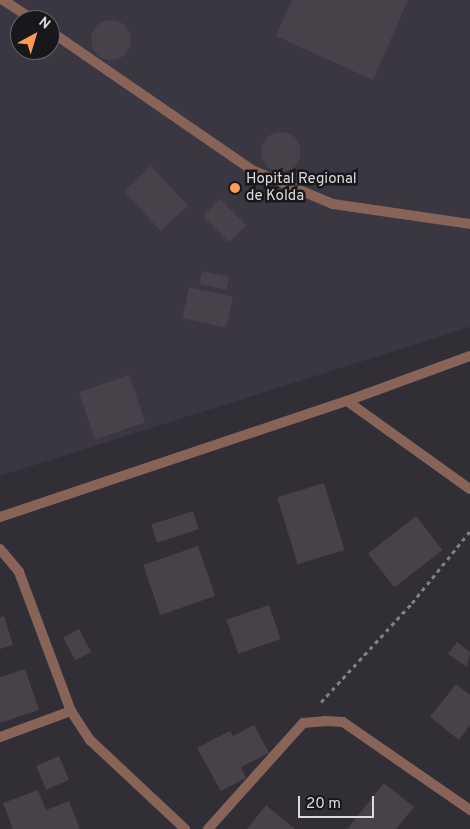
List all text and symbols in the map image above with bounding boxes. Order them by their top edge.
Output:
north arrow [10,10,60,60]
text: N [35,14,53,34]
place label: Hopital Regional de Kolda [246,170,357,205]
marker: Hopital Regional de Kolda [228,181,242,195]
scale bar [300,786,376,818]
text: 20 m [306,795,341,814]

